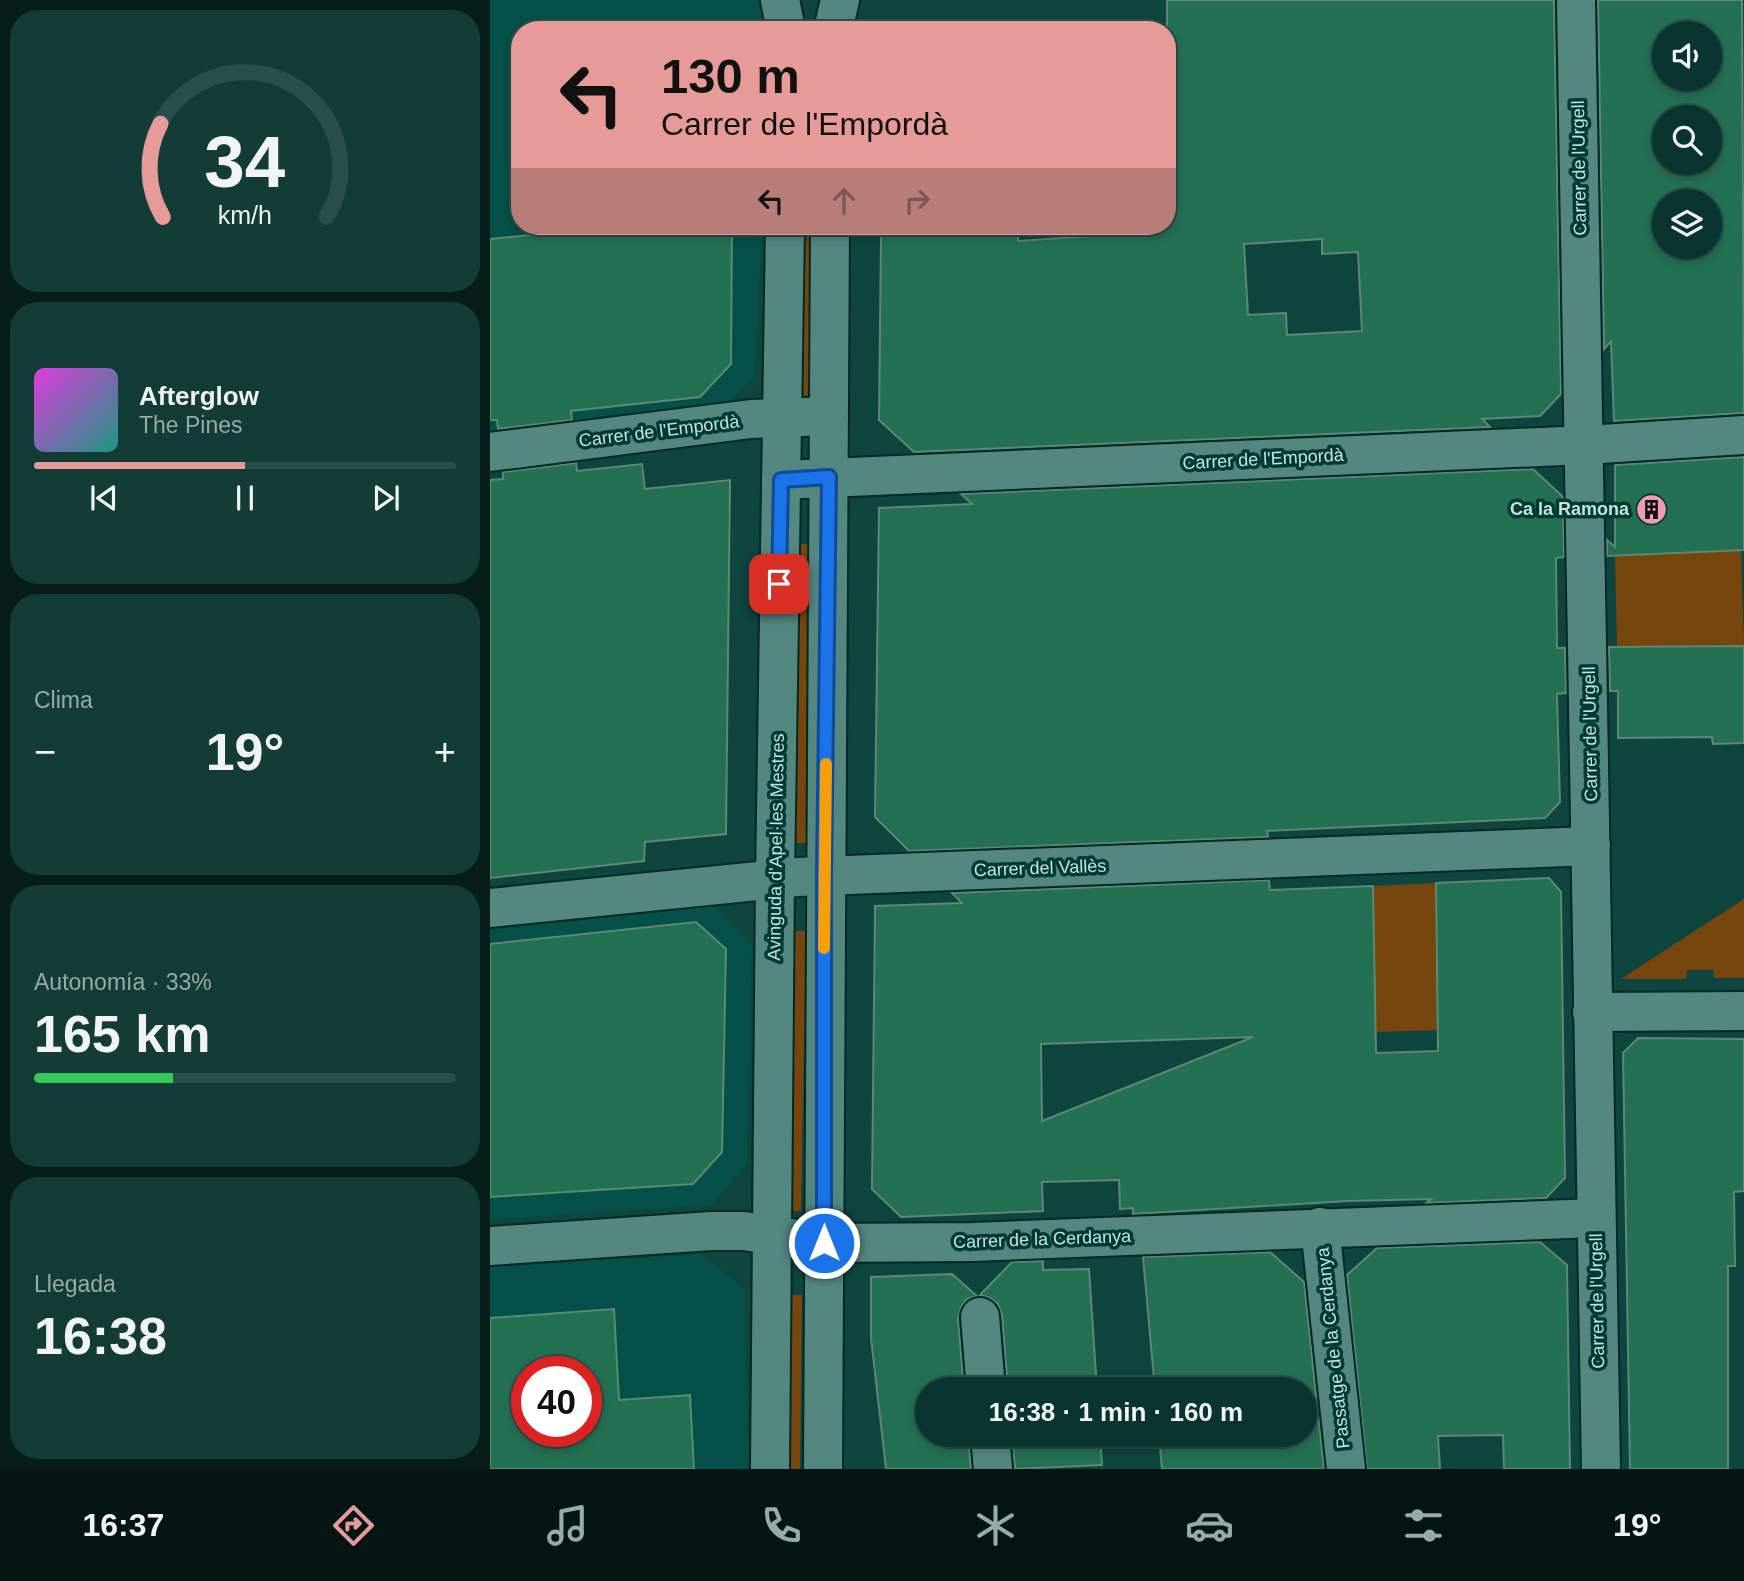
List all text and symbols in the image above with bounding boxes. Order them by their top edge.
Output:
map controls [1652,21,1722,259]
button: sound [1652,21,1722,91]
icon: left [546,49,637,140]
text: 130 m [661,49,800,103]
street label: Carrer de l'Urgell [1568,100,1590,236]
button: search [1652,105,1722,175]
text: Carrer de l'Empordà [661,106,948,142]
text: 34 [205,121,286,202]
icon: left [752,182,790,220]
icon: ahead [825,182,863,220]
icon: right [898,182,936,220]
button: layers [1652,189,1722,259]
text: km/h [218,201,272,229]
text: Afterglow [139,381,259,411]
street label: Carrer de l'Empordà [578,411,741,451]
text: The Pines [139,412,243,438]
street label: Carrer de l'Empordà [1182,445,1345,473]
icon: previous [85,479,123,517]
icon: pause [226,479,264,517]
icon: next [367,479,405,517]
building icon: Ca la Ramona [1635,492,1669,526]
place label: Ca la Ramona [1510,499,1630,519]
pin [749,554,809,614]
icon: arrive [760,565,798,603]
street label: Carrer de l'Urgell [1579,666,1601,802]
text: Clima [34,687,93,713]
text: 19° [206,723,284,781]
text: − [34,731,56,773]
text: + [434,731,456,773]
street label: Avinguda d'Apel·les Mestres [764,733,788,961]
street label: Carrer del Vallès [973,856,1107,880]
text: Autonomía · 33% [34,969,212,995]
text: 165 km [34,1005,210,1063]
position arrow [787,1206,861,1280]
street label: Carrer de la Cerdanya [953,1226,1132,1252]
street label: Carrer de l'Urgell [1586,1233,1608,1369]
street label: Passatge de la Cerdanya [1312,1245,1354,1450]
text: Llegada [34,1271,116,1297]
text: 16:38 [34,1307,167,1365]
speed limit sign: 40 [511,1356,602,1447]
text: 16:38 · 1 min · 160 m [989,1397,1243,1427]
icon: directions [329,1501,378,1550]
icon: music [543,1501,592,1550]
icon: phone [757,1501,806,1550]
icon: climate [971,1501,1020,1550]
icon: car [1185,1501,1234,1550]
icon: filters [1399,1501,1448,1550]
text: 16:37 [82,1507,164,1543]
text: 19° [1613,1507,1662,1543]

